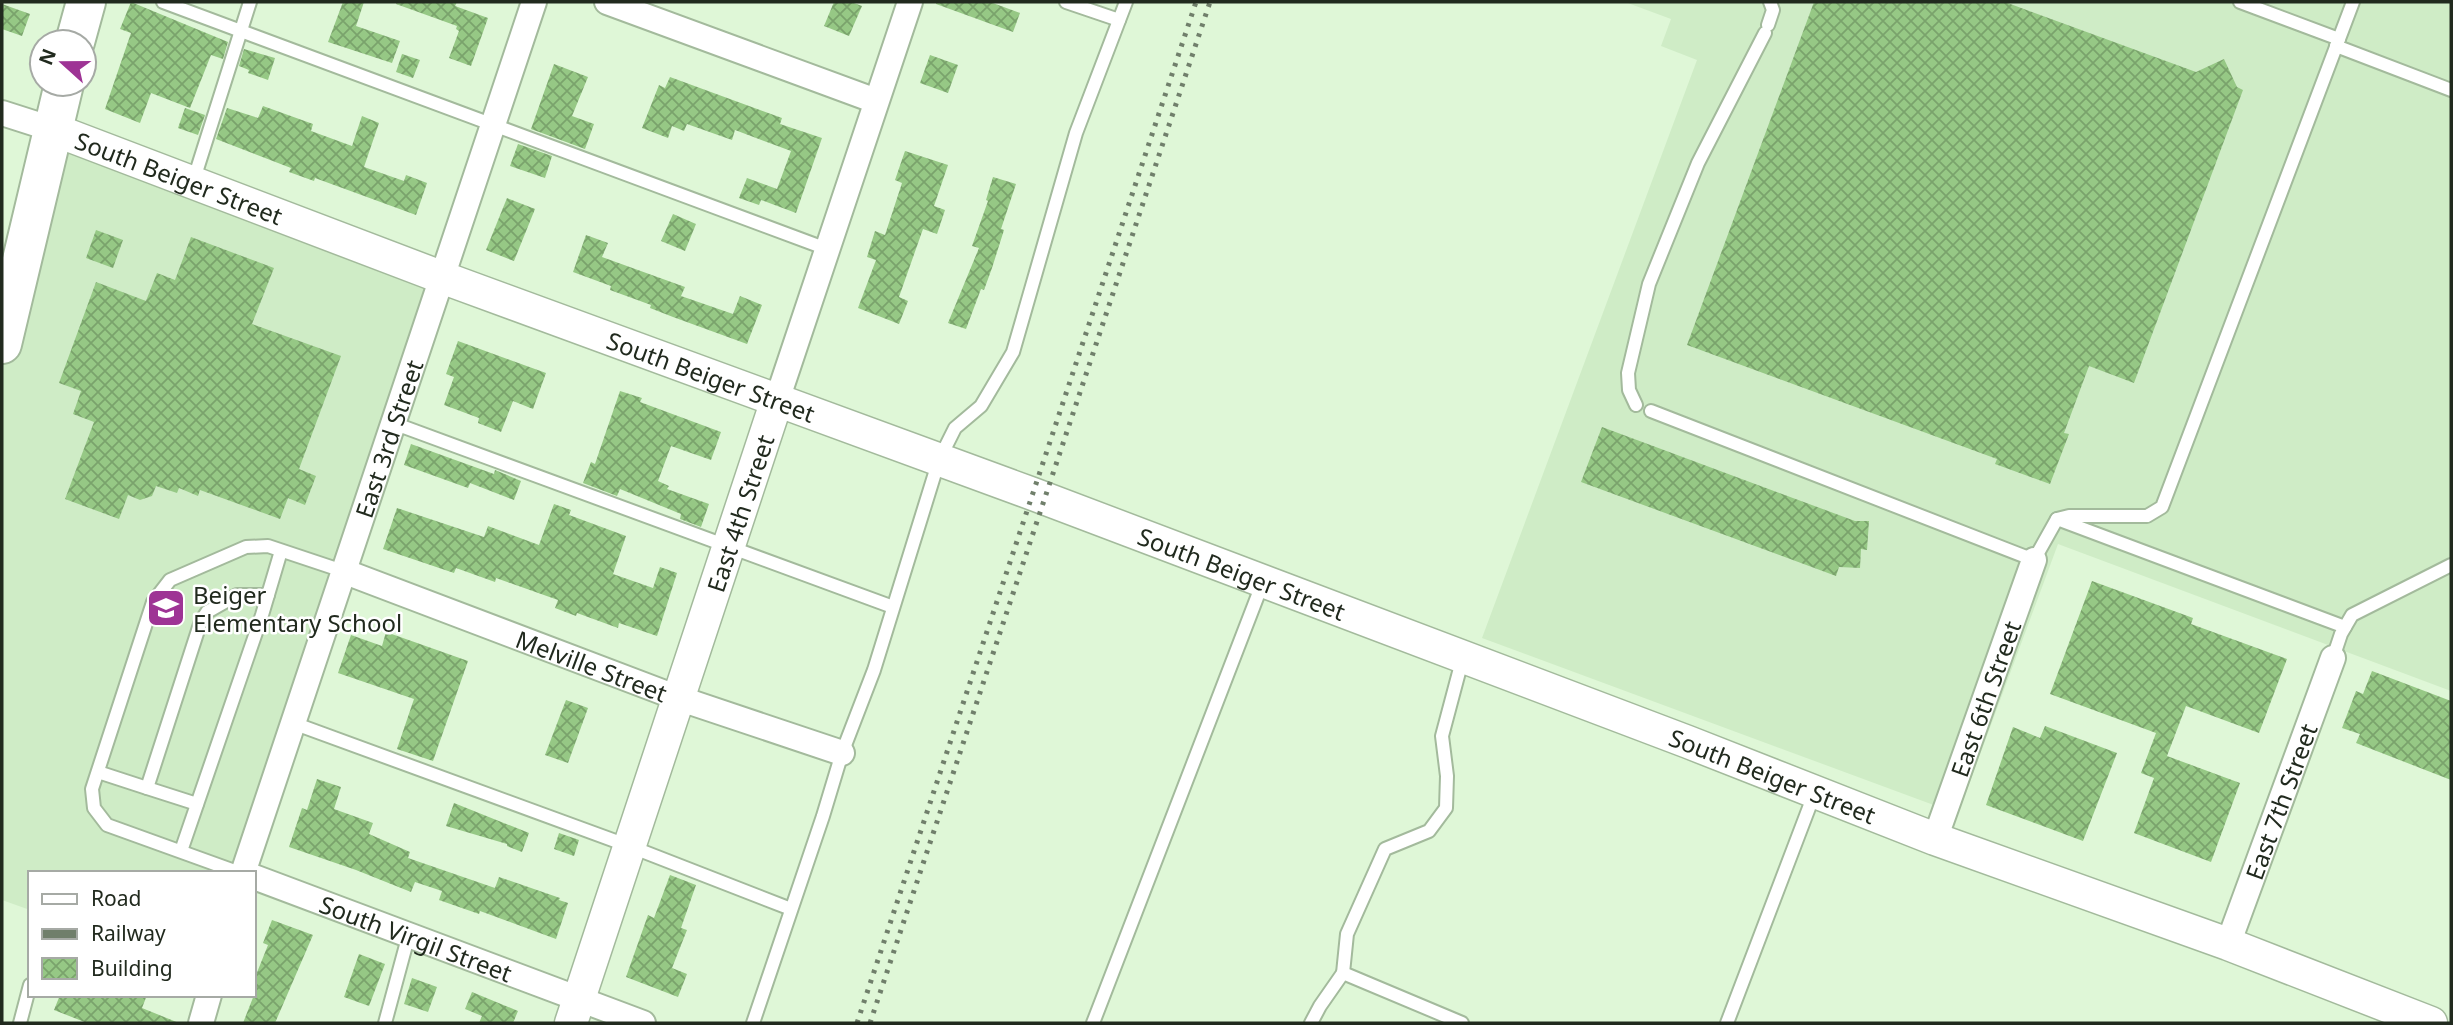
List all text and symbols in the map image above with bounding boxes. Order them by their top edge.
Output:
north arrow [28,28,98,98]
text: N [32,45,62,69]
street label: South Beiger Street [71,123,288,232]
street label: South Beiger Street [603,323,820,429]
street label: East 3rd Street [346,355,430,522]
street label: East 4th Street [698,430,781,596]
street label: South Beiger Street [1133,519,1350,627]
place label: Beiger Elementary School [193,578,402,639]
school or university icon: Beiger Elementary School [145,587,187,629]
street label: East 6th Street [1942,616,2028,781]
street label: Melville Street [511,622,672,709]
street label: East 7th Street [2237,718,2324,884]
street label: South Beiger Street [1665,720,1881,831]
legend [28,871,256,997]
text: Road [91,884,141,912]
street label: South Virgil Street [315,887,517,989]
text: Railway [91,919,166,947]
text: Building [91,954,173,982]

